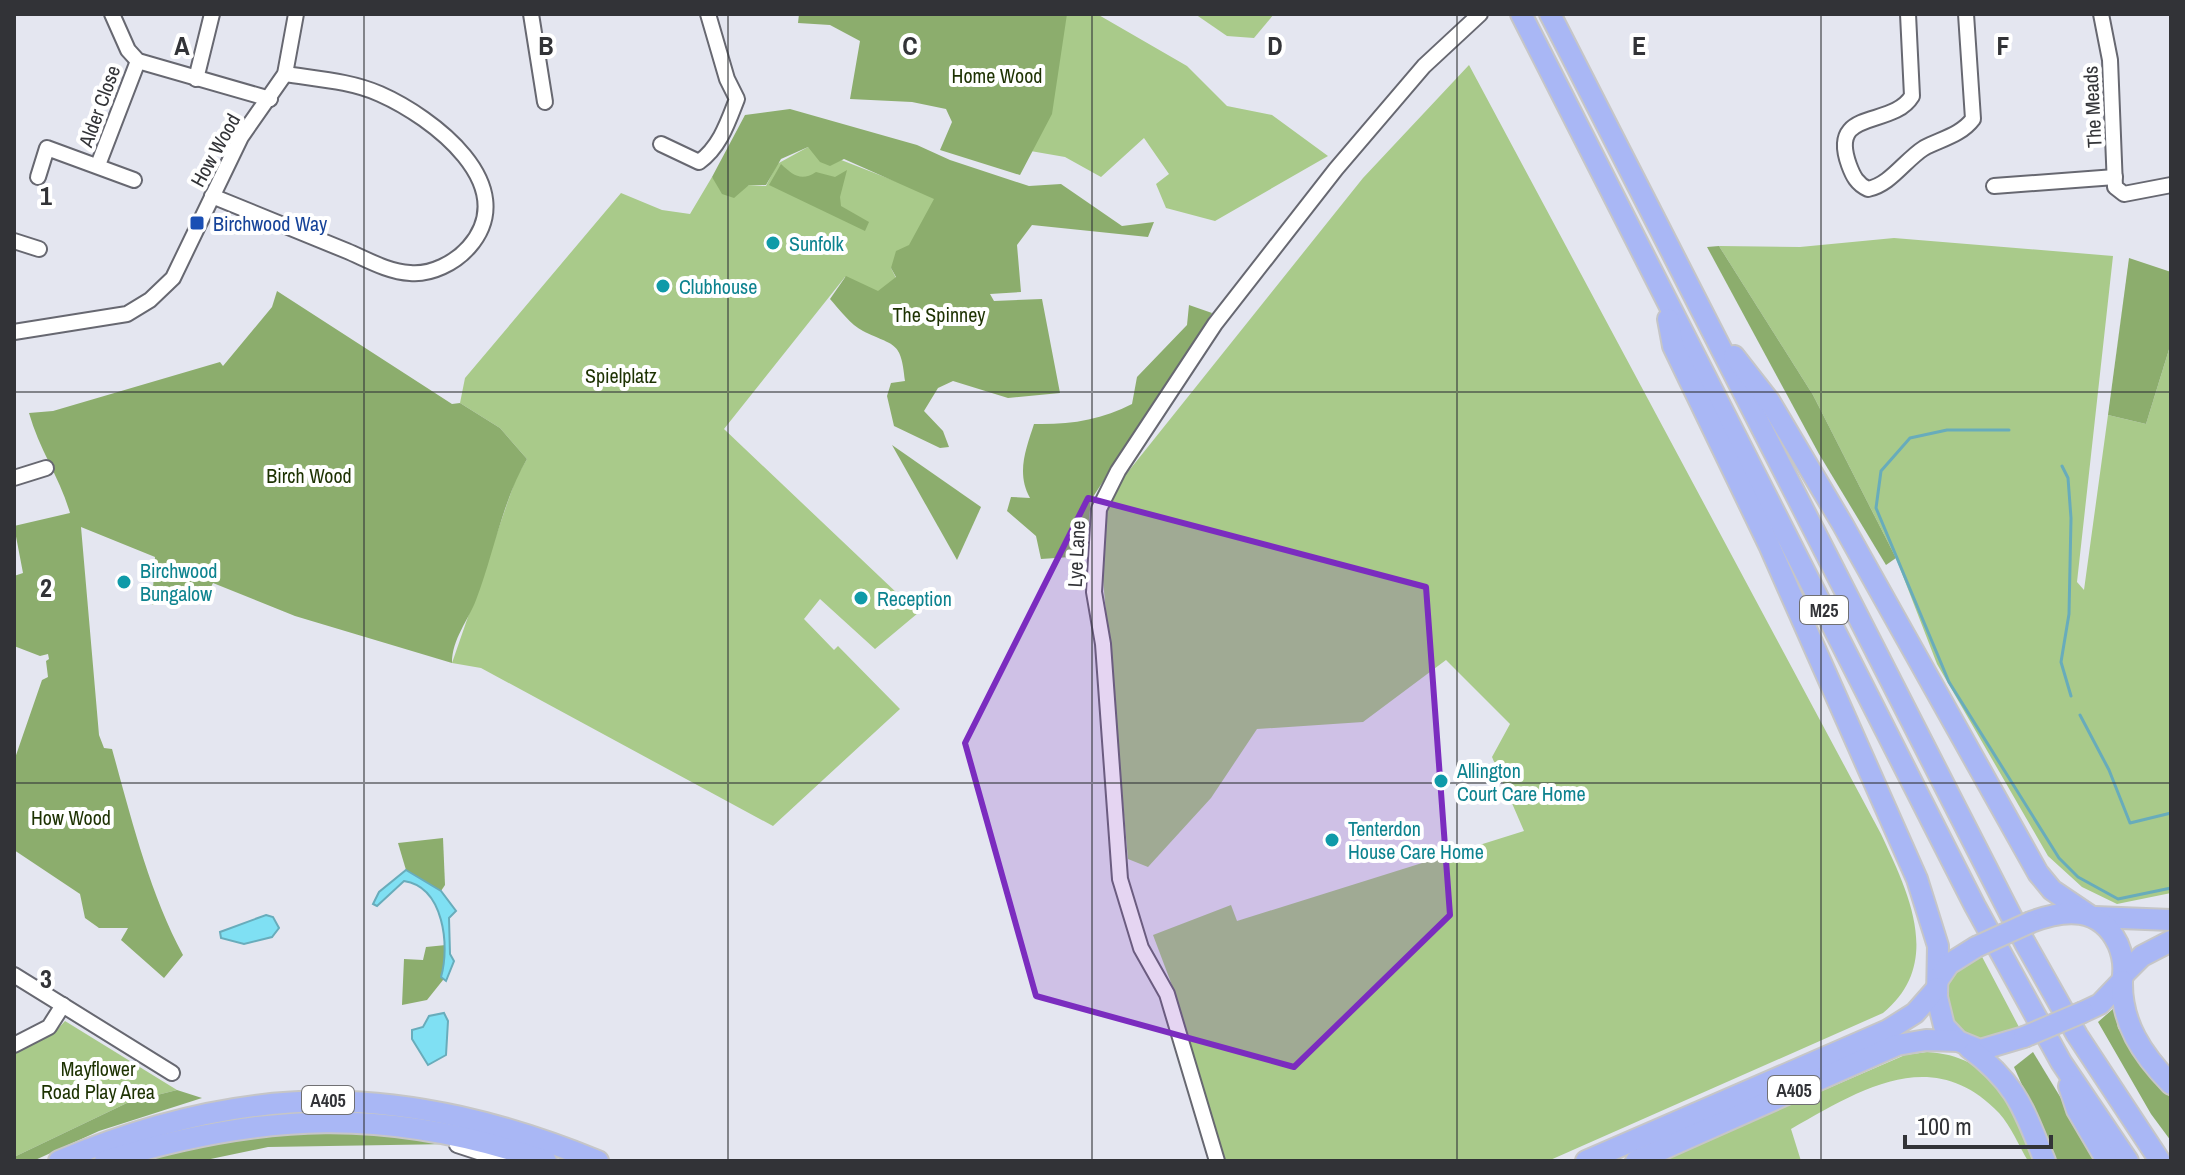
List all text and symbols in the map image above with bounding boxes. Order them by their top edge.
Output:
text: A [174,28,190,63]
text: B [538,28,554,63]
text: C [902,28,918,63]
text: D [1267,28,1283,63]
text: E [1632,28,1646,63]
text: F [1996,28,2010,63]
street label: Alder Close [71,62,126,151]
park label: Home Wood [952,62,1042,89]
street label: The Meads [2076,65,2108,149]
street label: How Wood [184,109,246,191]
text: 1 [40,178,52,213]
place label: Birchwood Way [213,210,328,237]
marker: Birchwood Way [188,214,206,232]
place label: Sunfolk [789,230,845,257]
marker: Sunfolk [764,234,782,252]
place label: Clubhouse [679,273,757,300]
marker: Clubhouse [654,277,672,295]
park label: The Spinney [893,301,986,328]
park label: Spielplatz [585,362,657,389]
park label: Birch Wood [266,462,352,489]
street label: Lye Lane [1061,520,1091,588]
place label: Birchwood Bungalow [140,557,217,607]
text: 2 [40,570,52,605]
marker: Birchwood Bungalow [115,573,133,591]
place label: Reception [877,585,952,612]
marker: Reception [852,589,870,607]
road number: M25 [1800,596,1848,624]
place label: Allington Court Care Home [1456,757,1586,807]
marker: Allington Court Care Home [1432,772,1450,790]
park label: How Wood [31,804,111,831]
place label: Tenterdon House Care Home [1348,815,1484,865]
marker: Tenterdon House Care Home [1323,831,1341,849]
text: 3 [40,961,52,996]
park label: Mayflower Road Play Area [41,1055,155,1105]
road number: A405 [1768,1076,1820,1104]
road number: A405 [302,1086,354,1114]
scale bar [1905,1099,2051,1149]
text: 100 m [1917,1110,1972,1142]

